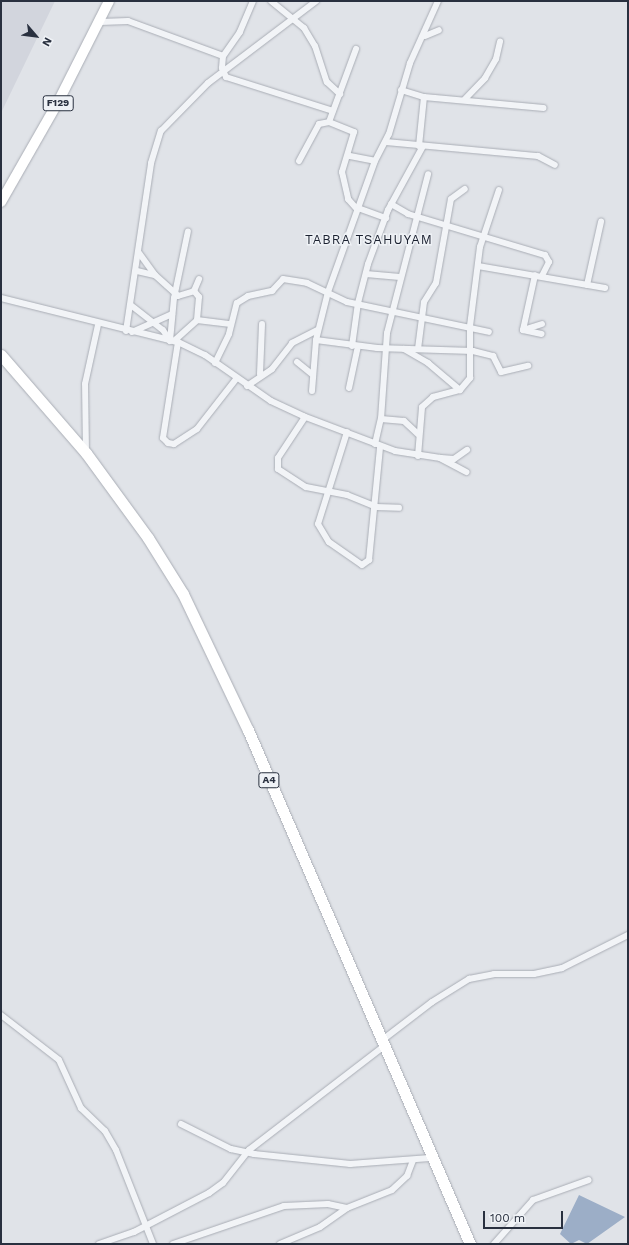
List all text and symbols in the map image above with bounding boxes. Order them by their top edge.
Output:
north arrow [16,16,56,56]
text: N [39,35,55,49]
road number: F129 [42,95,74,111]
district label: TABRA TSAHUYAM [305,232,433,248]
road number: A4 [258,772,280,788]
scale bar [485,1203,565,1229]
text: 100 m [490,1211,525,1225]

